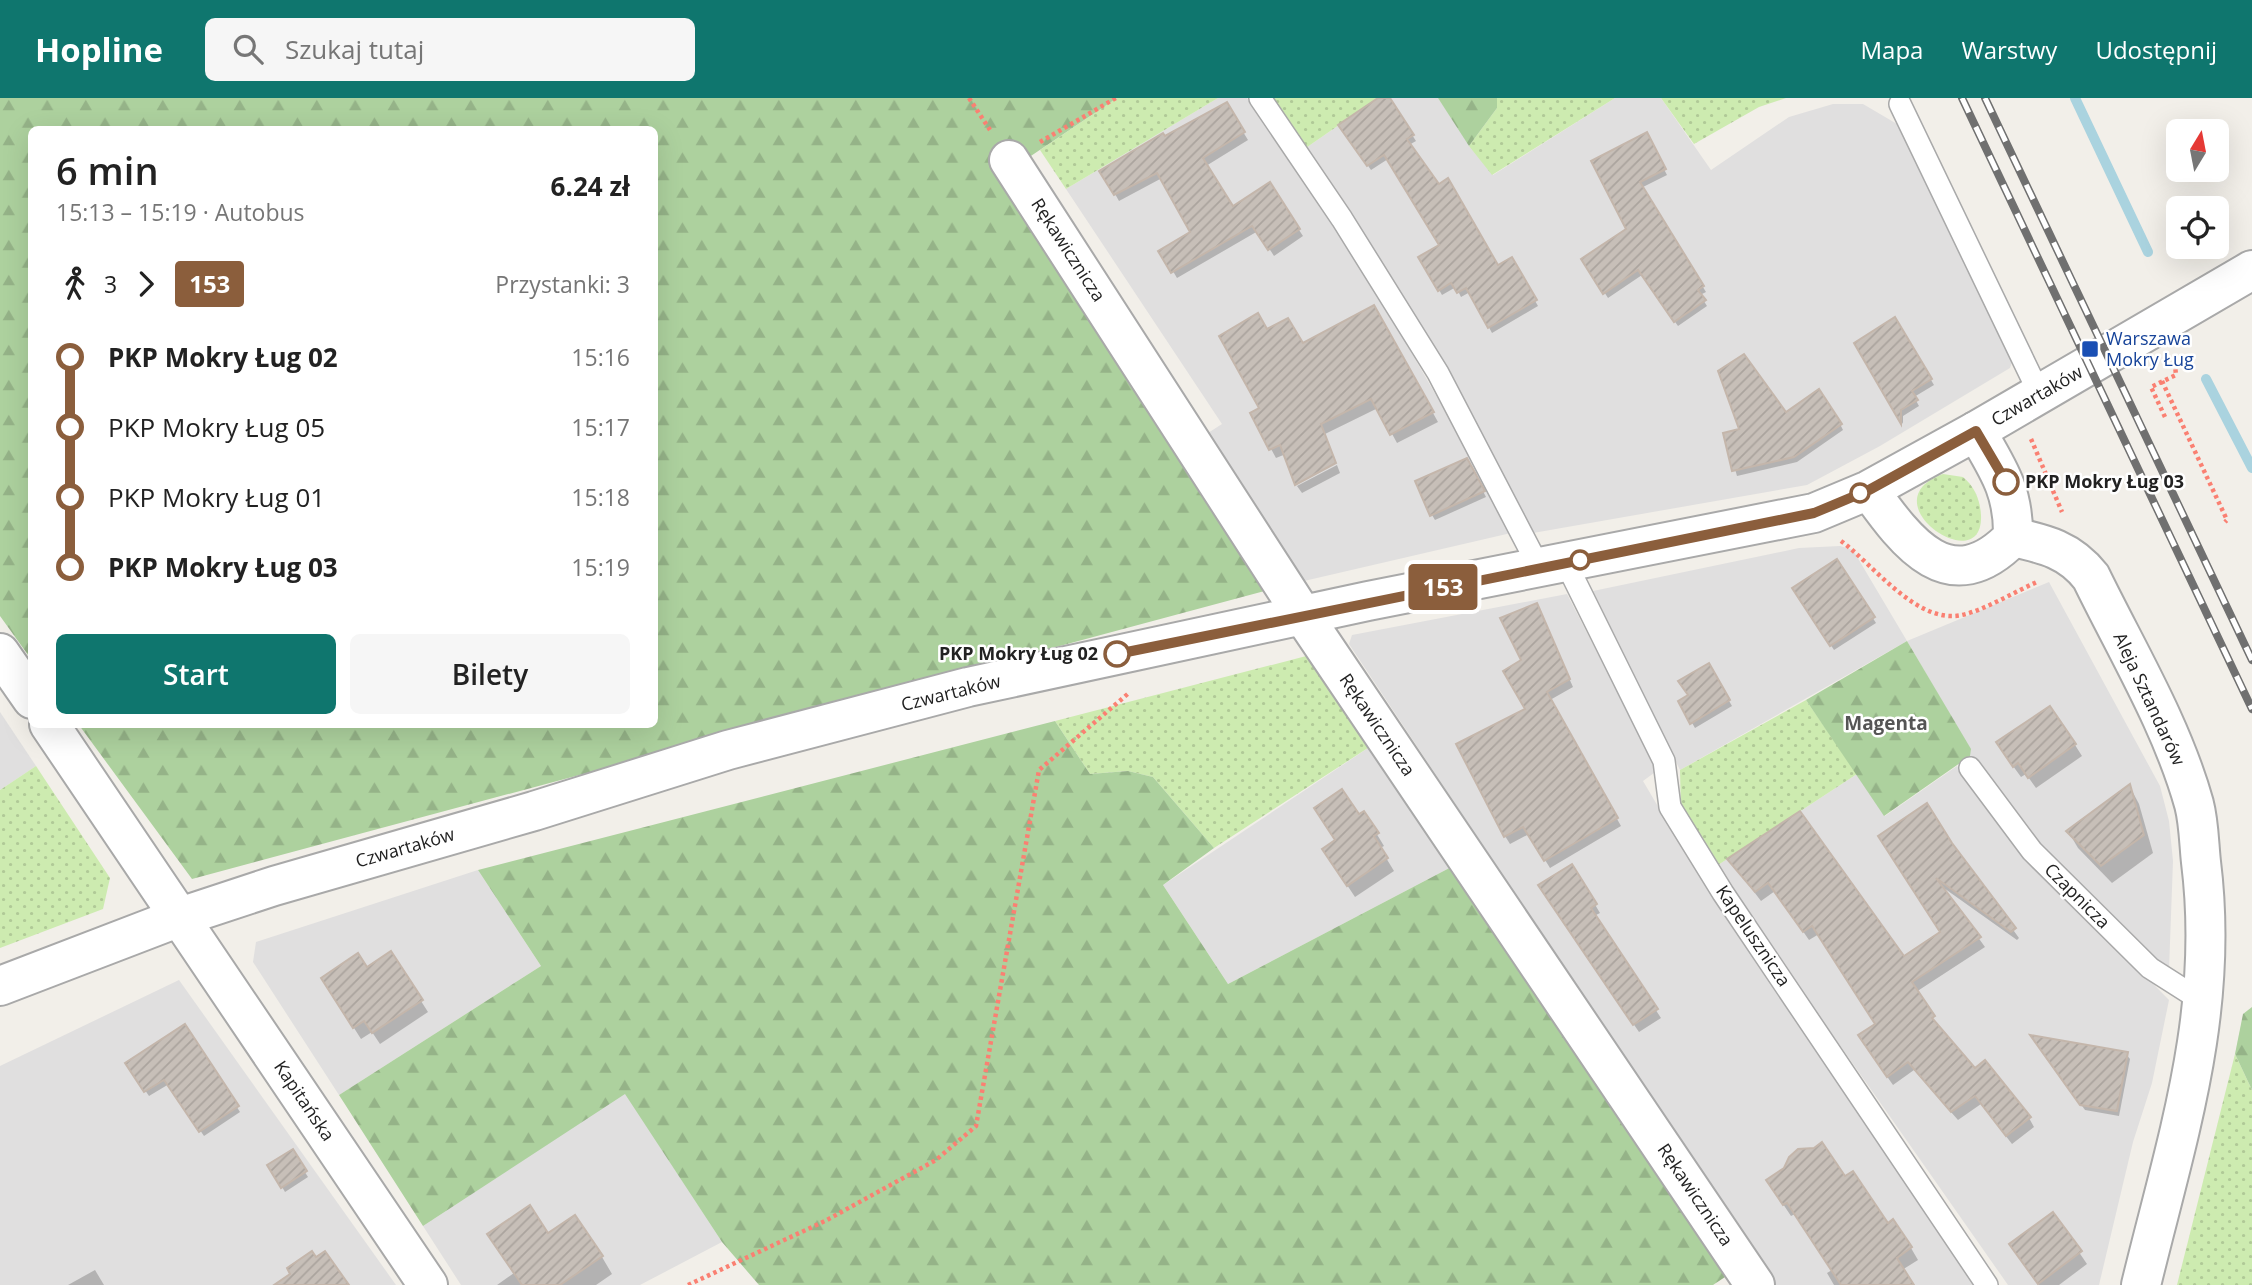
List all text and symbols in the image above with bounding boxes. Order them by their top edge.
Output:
search box [205,18,695,81]
text: Hopline [35,27,163,72]
icon: search [229,30,267,68]
text: Szukaj tutaj [285,31,424,67]
text: Mapa [1861,33,1923,66]
text: Warstwy [1961,33,2057,66]
text: Udostępnij [2095,33,2217,66]
north arrow [2166,119,2230,182]
map controls [2166,119,2229,259]
text: 6 min [56,144,159,196]
text: 6.24 zł [551,168,630,204]
street label: Rękawicznicza [1026,193,1111,306]
text: 15:13 – 15:19 · Autobus [56,196,305,228]
button: locate [2166,196,2229,259]
icon: walk [56,265,94,303]
icon: forward [127,265,165,303]
text: 153 [189,267,230,300]
text: 3 [104,268,117,300]
text: Przystanki: 3 [495,268,630,300]
place label: Warszawa Mokry Ług [2106,326,2194,371]
text: PKP Mokry Ług 02 [108,339,338,375]
marker: Warszawa Mokry Ług [2080,339,2100,359]
text: 15:16 [571,341,630,373]
street label: Czwartaków [1986,359,2087,431]
text: PKP Mokry Ług 05 [108,409,325,445]
text: 15:17 [571,411,630,443]
marker: PKP Mokry Ług 03 [1993,469,2019,495]
place label: PKP Mokry Ług 03 [2025,469,2184,493]
text: PKP Mokry Ług 01 [108,479,325,515]
text: 15:18 [571,481,630,513]
unlabelled marker [1850,483,1870,503]
text: PKP Mokry Ług 03 [108,549,338,585]
unlabelled marker [1570,550,1590,570]
text: 15:19 [571,551,630,583]
line badge: 153 [1403,564,1483,610]
text: 153 [1422,570,1464,603]
street label: Aleja Sztandarów [2109,628,2191,769]
button: Start [56,634,336,714]
button: Bilety [350,634,630,714]
place label: PKP Mokry Ług 02 [939,641,1098,665]
marker: PKP Mokry Ług 02 [1104,641,1130,667]
street label: Czwartaków [898,668,1003,716]
street label: Rękawicznicza [1335,668,1421,780]
district label: Magenta [1844,710,1928,736]
street label: Czwartaków [353,821,457,873]
street label: Czapnicza [2040,857,2116,933]
street label: Kapelusznicza [1711,880,1797,991]
street label: Kapitańska [269,1056,341,1145]
street label: Rękawicznicza [1653,1138,1739,1250]

